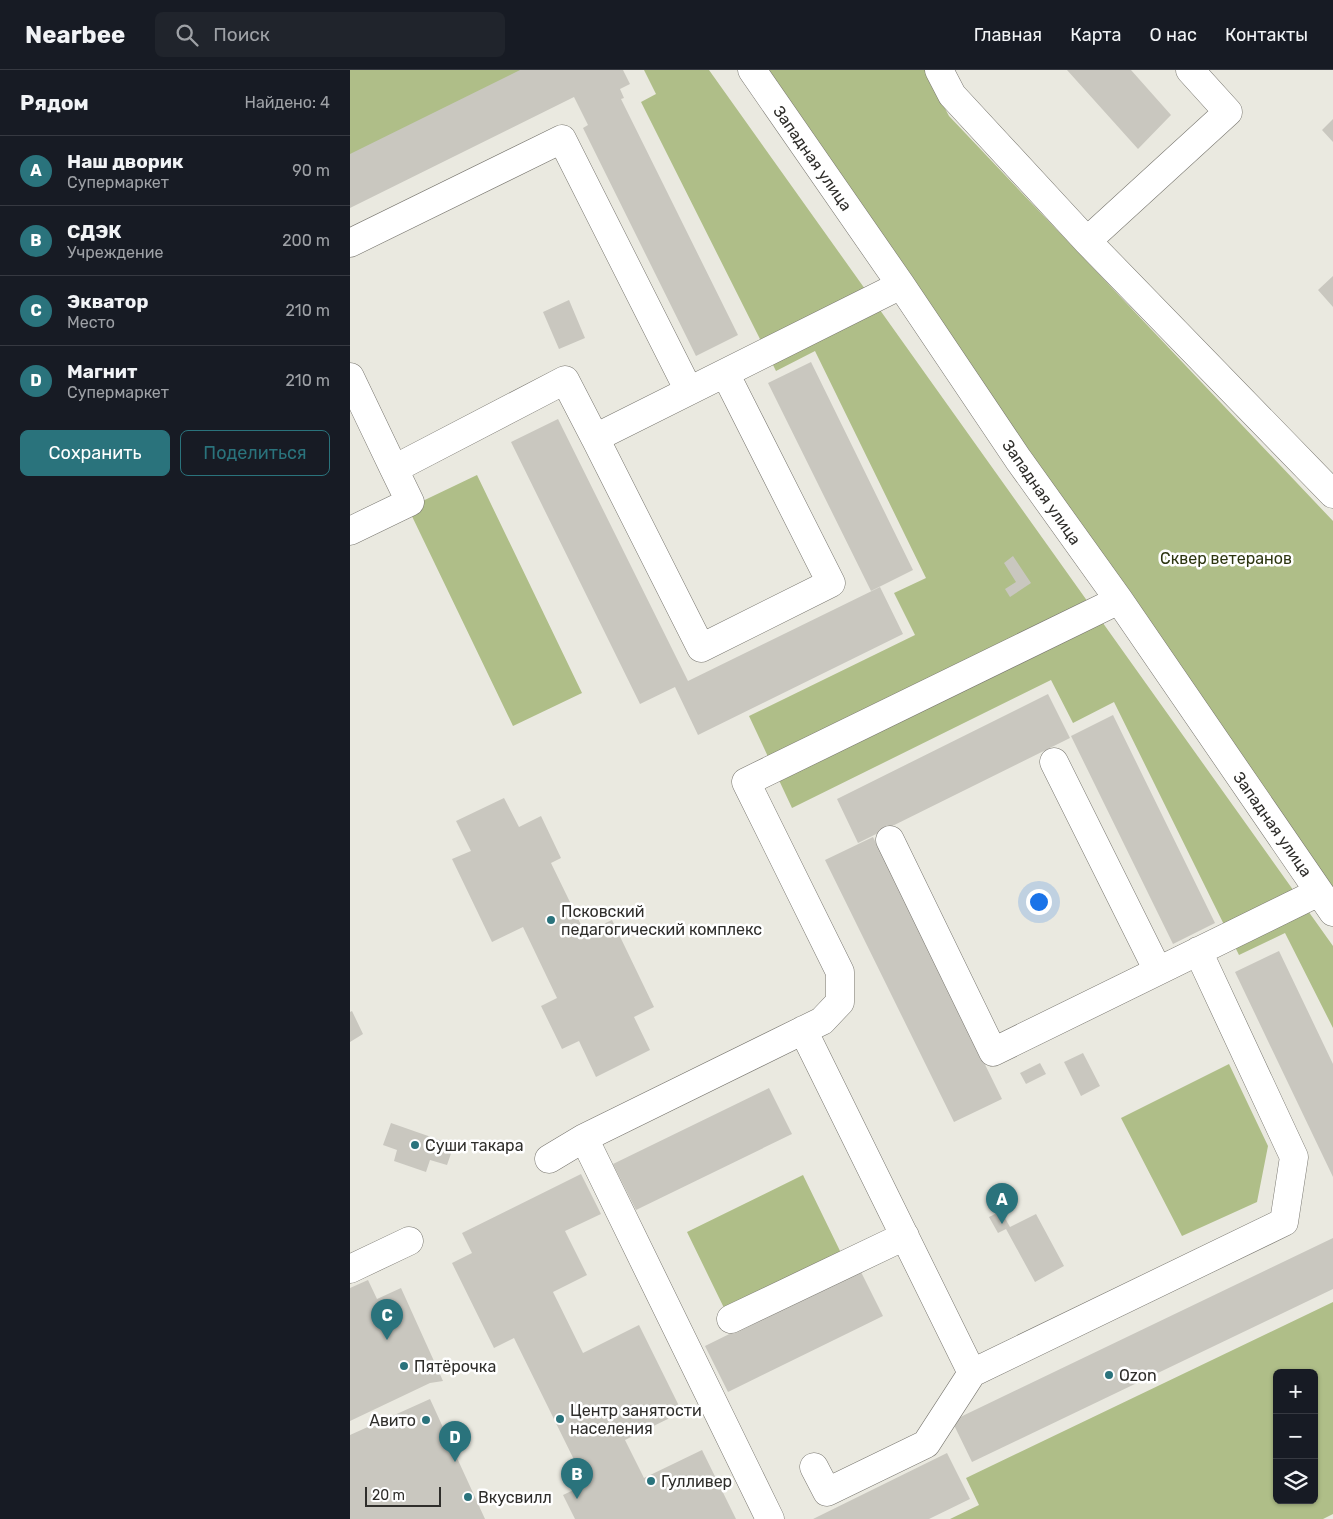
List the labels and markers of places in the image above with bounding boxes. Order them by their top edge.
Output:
place label: Псковский педагогический комплекс [561,902,762,939]
marker: Псковский педагогический комплекс [545,914,557,926]
place label: Суши такара [425,1136,523,1155]
marker: Суши такара [409,1139,421,1151]
pin: A [986,1183,1018,1224]
pin: C [371,1299,403,1340]
place label: Пятёрочка [414,1357,496,1376]
marker: Пятёрочка [398,1360,410,1372]
place label: Ozon [1119,1366,1157,1385]
marker: Ozon [1103,1369,1115,1381]
place label: Центр занятости населения [570,1401,702,1438]
place label: Авито [369,1411,416,1430]
marker: Центр занятости населения [554,1413,566,1425]
marker: Авито [420,1414,432,1426]
pin: D [439,1421,471,1462]
pin: B [561,1458,593,1499]
place label: Гулливер [661,1472,732,1491]
marker: Гулливер [645,1475,657,1487]
place label: Вкусвилл [478,1488,552,1507]
marker: Вкусвилл [462,1491,474,1503]

